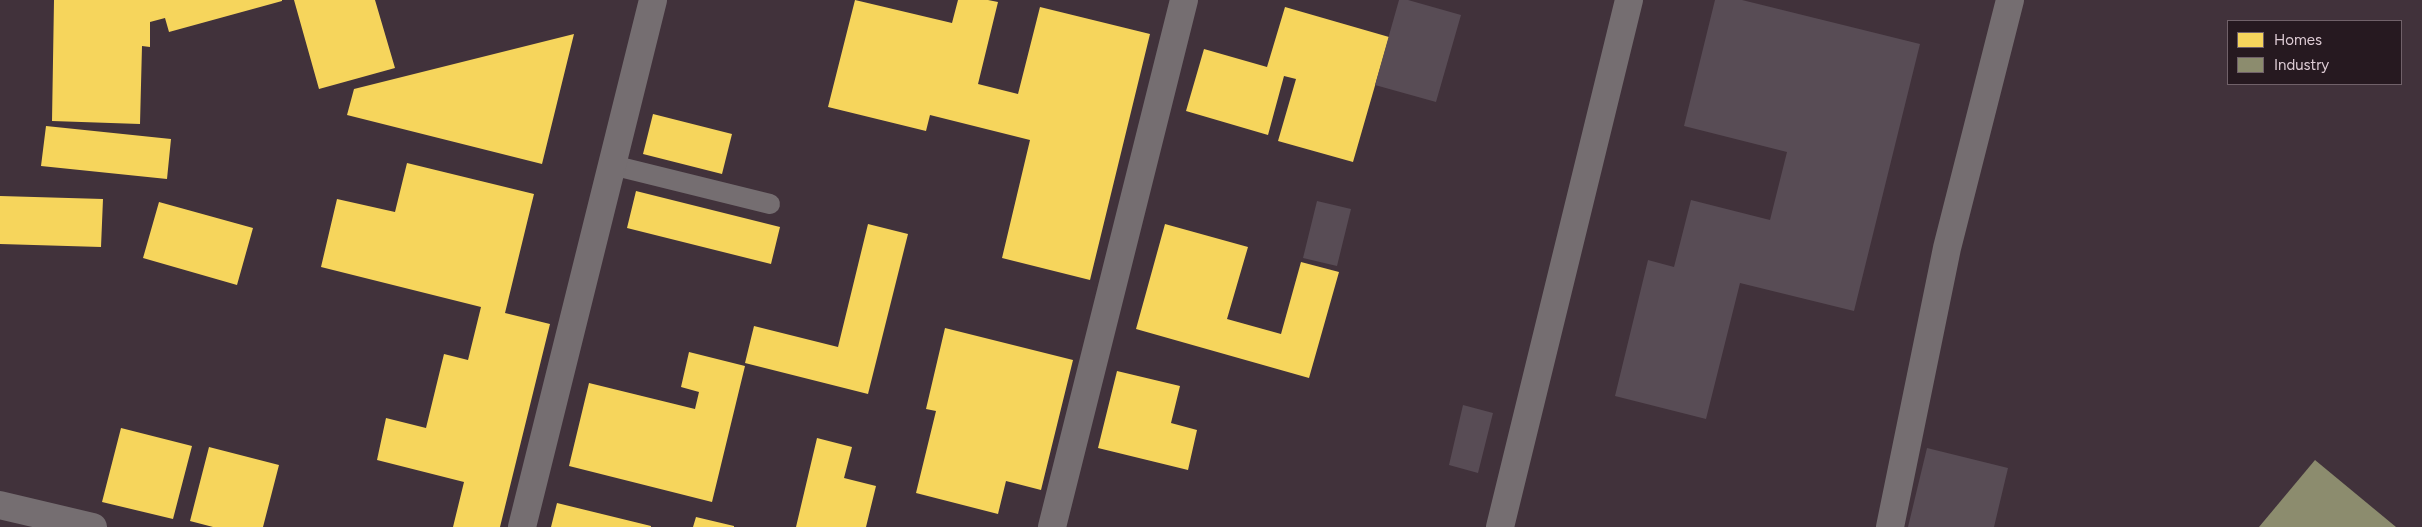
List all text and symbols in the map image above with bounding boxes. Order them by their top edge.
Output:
legend [2227,20,2402,85]
text: Homes [2274,31,2322,49]
text: Industry [2274,56,2329,74]

